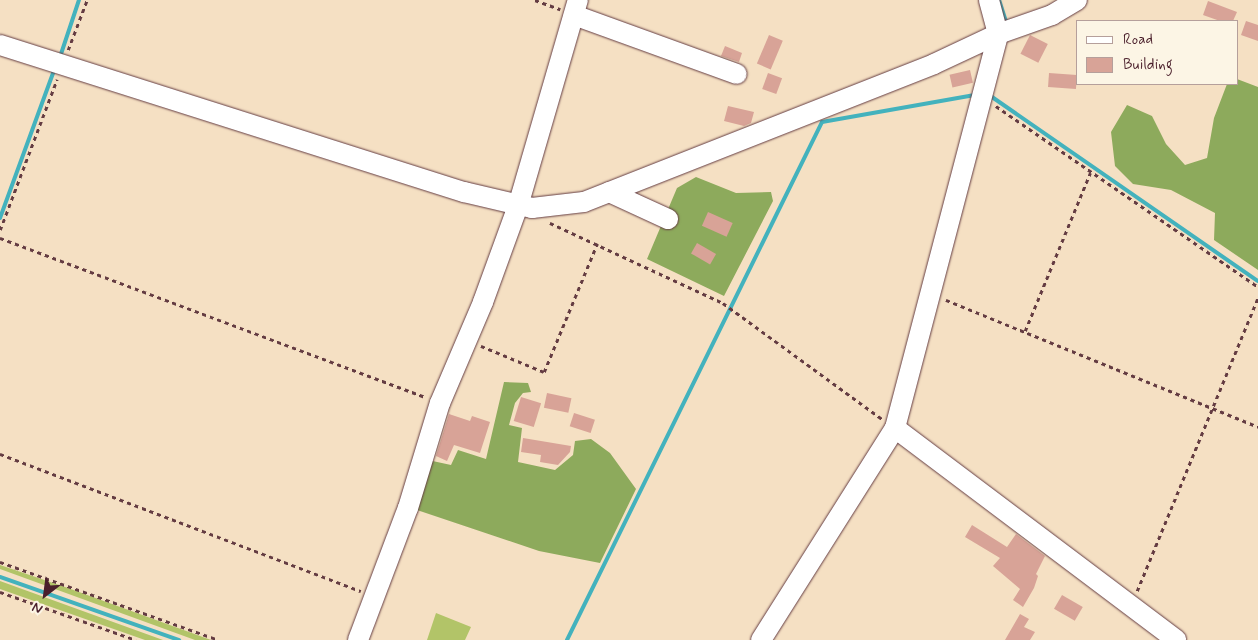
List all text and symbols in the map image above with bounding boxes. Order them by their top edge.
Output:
legend [1076,20,1238,85]
text: Road [1123,30,1153,50]
text: Building [1123,55,1173,75]
north arrow [20,570,70,620]
text: N [29,598,46,618]

